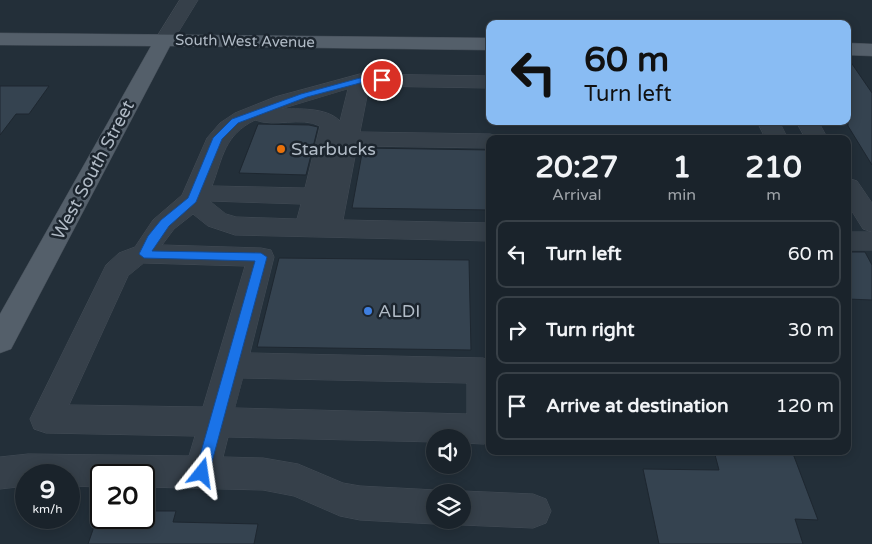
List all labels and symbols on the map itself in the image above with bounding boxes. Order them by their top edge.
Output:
street label: South West Avenue [175,31,315,51]
pin [361,59,403,101]
street label: West South Street [47,96,139,243]
place label: Starbucks [291,138,376,160]
marker: Starbucks [275,143,287,155]
place label: ALDI [378,300,420,322]
marker: ALDI [362,305,374,317]
position arrow [175,446,227,498]
speed limit sign: 20 [90,464,155,529]

